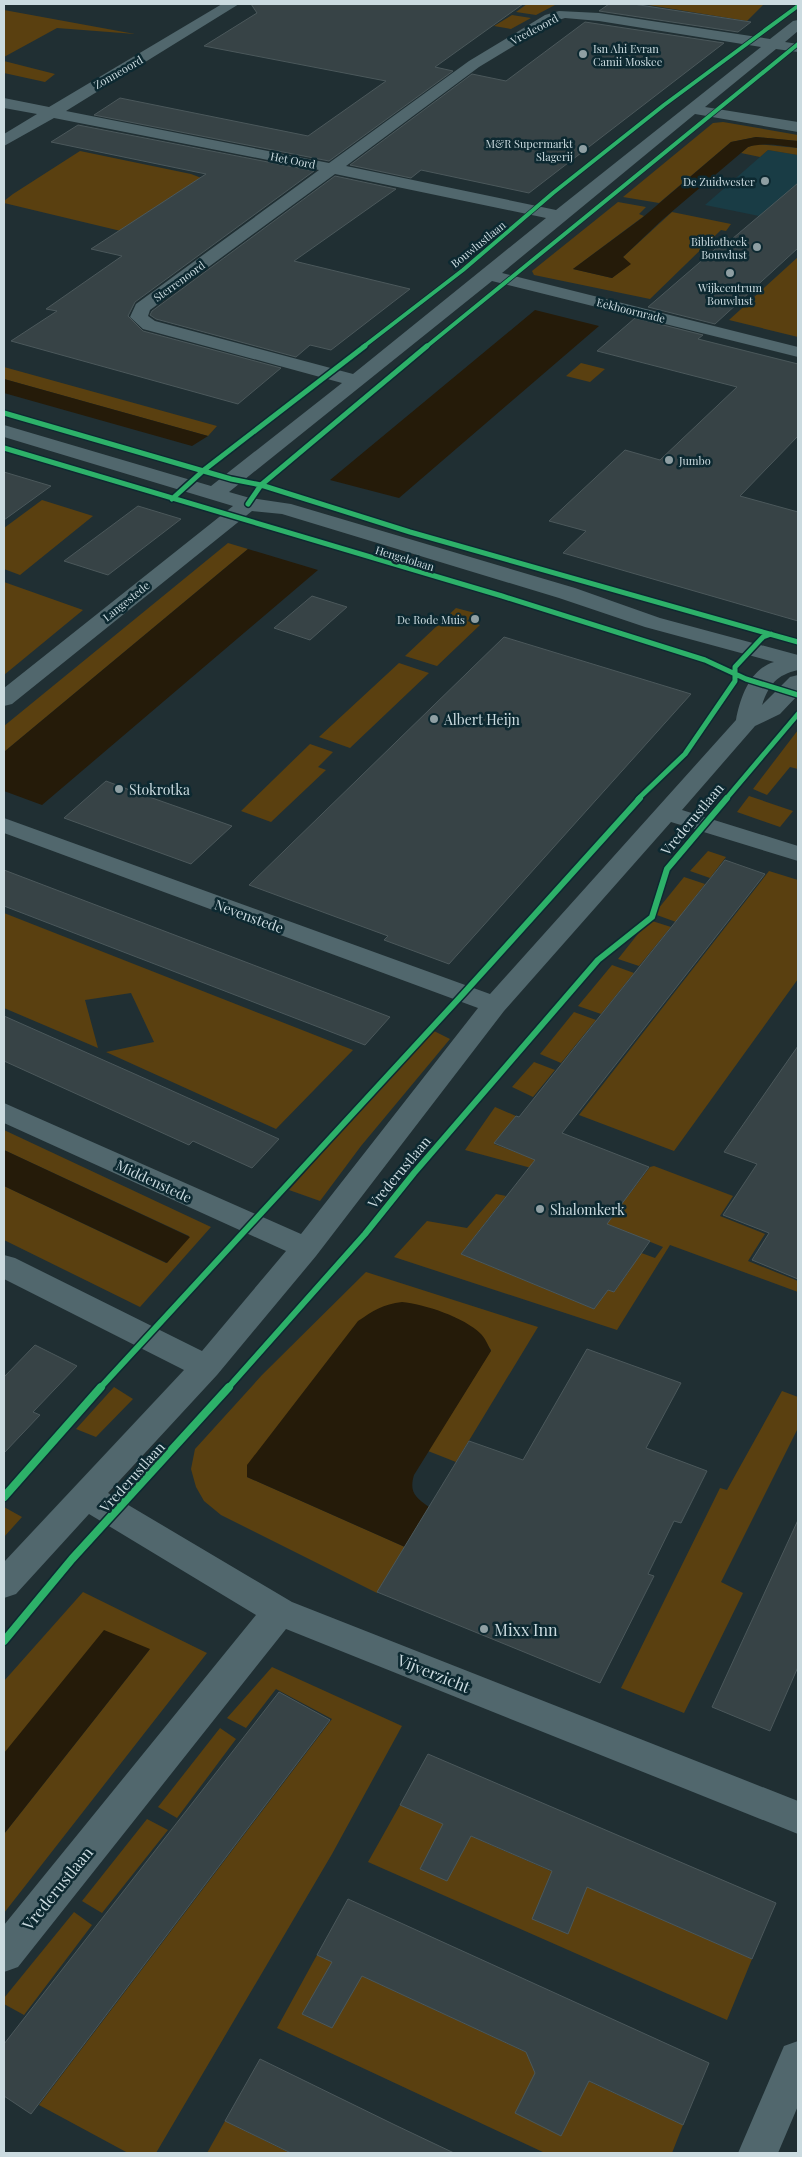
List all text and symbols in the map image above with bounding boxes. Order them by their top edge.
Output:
street label: Vredeoord [507,10,561,48]
place label: Isn Ahi Evran Camii Moskee [593,41,663,69]
marker: Isn Ahi Evran Camii Moskee [577,48,589,60]
street label: Zonneoord [91,52,146,92]
place label: M&R Supermarkt Slagerij [485,136,573,164]
marker: M&R Supermarkt Slagerij [577,143,589,155]
street label: Het Oord [269,148,317,172]
place label: De Zuidwester [683,174,755,189]
marker: De Zuidwester [759,175,771,187]
street label: Bouwlustlaan [447,217,509,271]
place label: Bibliotheek Bouwlust [691,234,747,262]
marker: Bibliotheek Bouwlust [751,241,763,253]
street label: Sterrenoord [150,257,208,305]
marker: Wijkcentrum Bouwlust [724,267,736,279]
place label: Wijkcentrum Bouwlust [697,280,762,308]
street label: Eekhoornrade [595,294,667,326]
place label: Jumbo [678,453,711,468]
marker: Jumbo [663,454,675,466]
street label: Hengelolaan [374,542,437,574]
street label: Langestede [100,577,153,624]
place label: De Rode Muis [397,612,465,627]
marker: De Rode Muis [469,613,481,625]
place label: Albert Heijn [443,710,520,729]
marker: Albert Heijn [428,713,440,725]
street label: Vrederustlaan [656,778,728,860]
place label: Stokrotka [129,780,190,799]
marker: Stokrotka [113,783,125,795]
street label: Nevenstede [212,895,286,937]
street label: Vrederustlaan [363,1131,435,1213]
street label: Middenstede [113,1155,195,1207]
place label: Shalomkerk [550,1200,625,1219]
marker: Shalomkerk [534,1203,546,1215]
street label: Vrederustlaan [95,1437,169,1517]
place label: Mixx Inn [494,1619,558,1640]
marker: Mixx Inn [478,1623,490,1635]
street label: Vijverzicht [394,1649,474,1697]
street label: Vrederustlaan [16,1842,97,1935]

